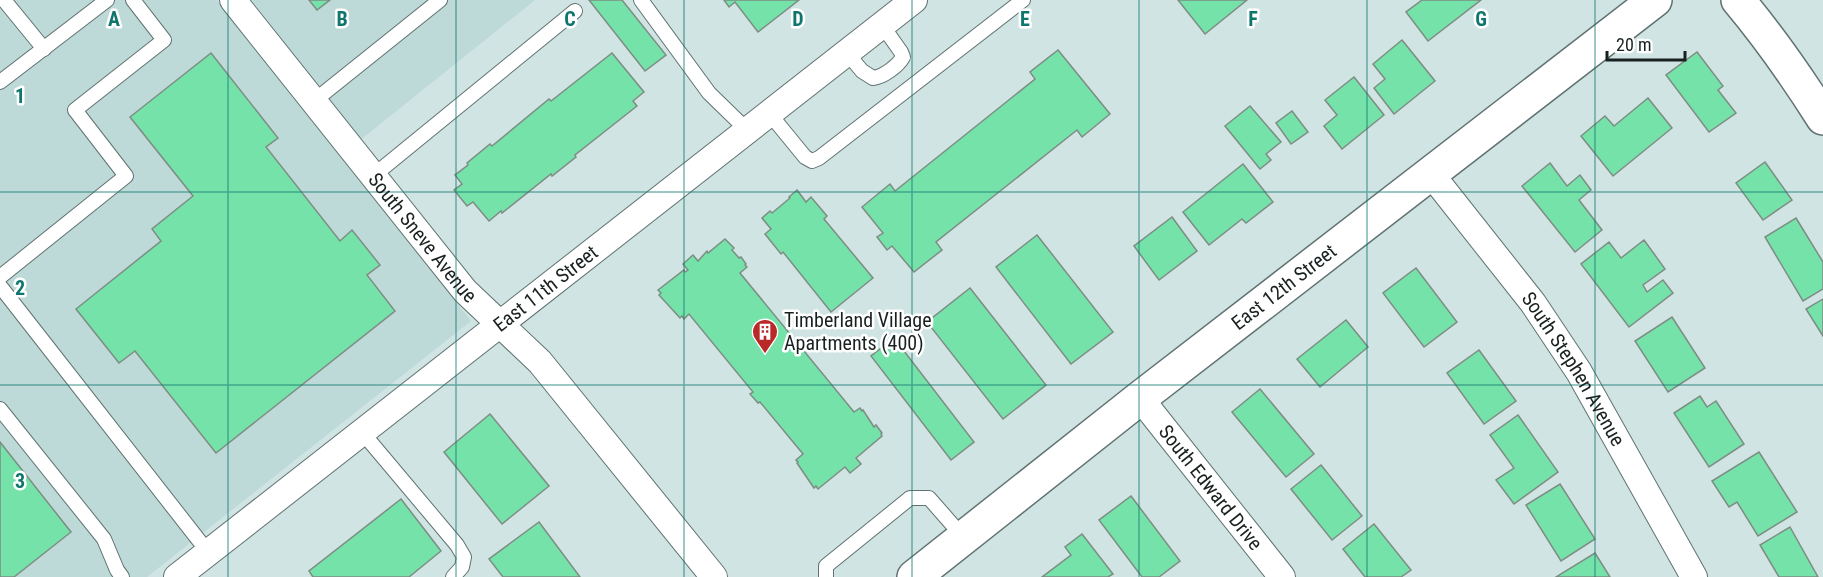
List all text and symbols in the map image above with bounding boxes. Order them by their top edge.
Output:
text: A [108,7,120,31]
text: B [336,7,348,31]
text: C [564,7,576,31]
text: D [792,7,804,31]
text: E [1020,7,1030,31]
text: F [1248,7,1258,31]
text: G [1475,7,1487,31]
scale bar [1607,24,1685,62]
text: 20 m [1616,34,1651,55]
text: 1 [15,84,25,108]
street label: South Sneve Avenue [363,168,482,308]
street label: East 12th Street [1227,239,1341,335]
street label: East 11th Street [488,240,603,337]
text: 2 [15,276,25,300]
street label: South Stephen Avenue [1517,287,1630,450]
place label: Timberland Village Apartments (400) [784,308,932,355]
building icon: Timberland Village Apartments (400) [750,317,780,355]
street label: South Edward Drive [1154,420,1268,555]
text: 3 [15,469,25,493]

